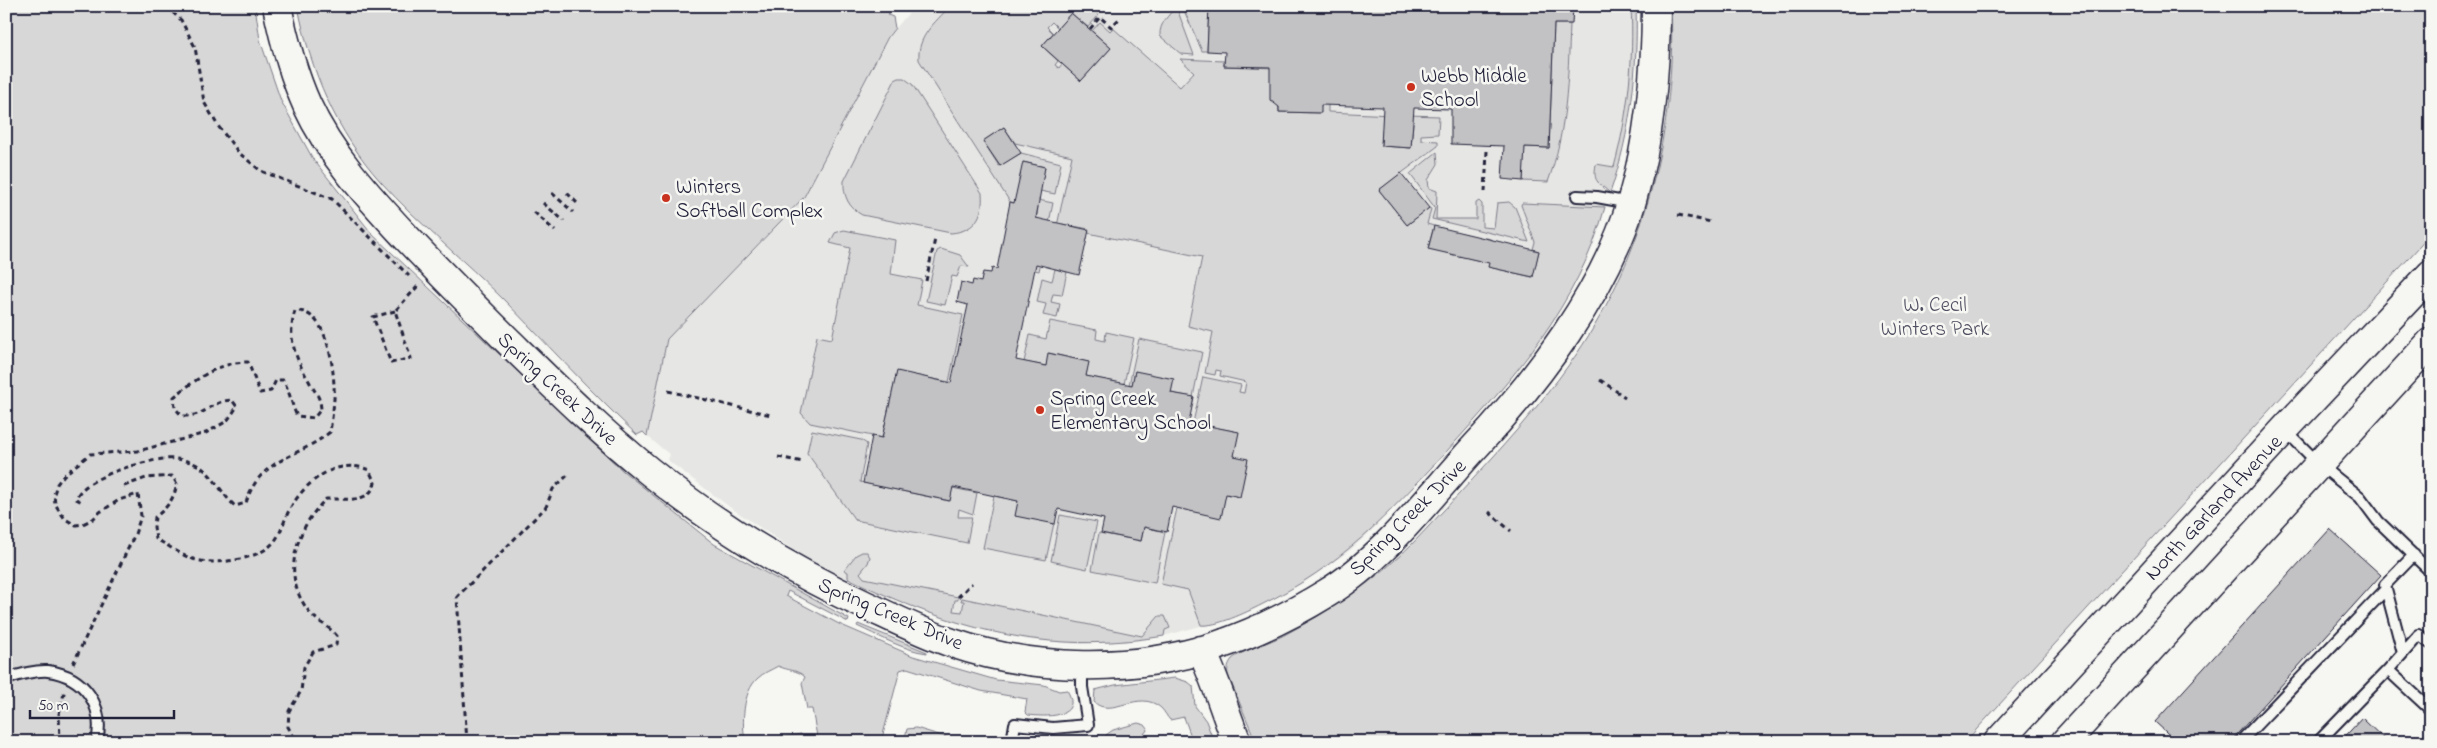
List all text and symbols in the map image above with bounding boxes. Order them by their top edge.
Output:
place label: Webb Middle School [1421,62,1527,116]
marker: Webb Middle School [1405,81,1417,93]
place label: Winters Softball Complex [676,173,823,227]
marker: Winters Softball Complex [660,192,672,204]
park label: W. Cecil Winters Park [1881,291,1990,345]
street label: Spring Creek Drive [488,325,624,455]
place label: Spring Creek Elementary School [1050,385,1211,441]
marker: Spring Creek Elementary School [1034,404,1046,416]
street label: North Garland Avenue [2139,428,2291,588]
street label: Spring Creek Drive [1343,452,1476,585]
street label: Spring Creek Drive [812,571,968,661]
scale bar [30,688,174,720]
text: 50 m [38,695,69,717]

